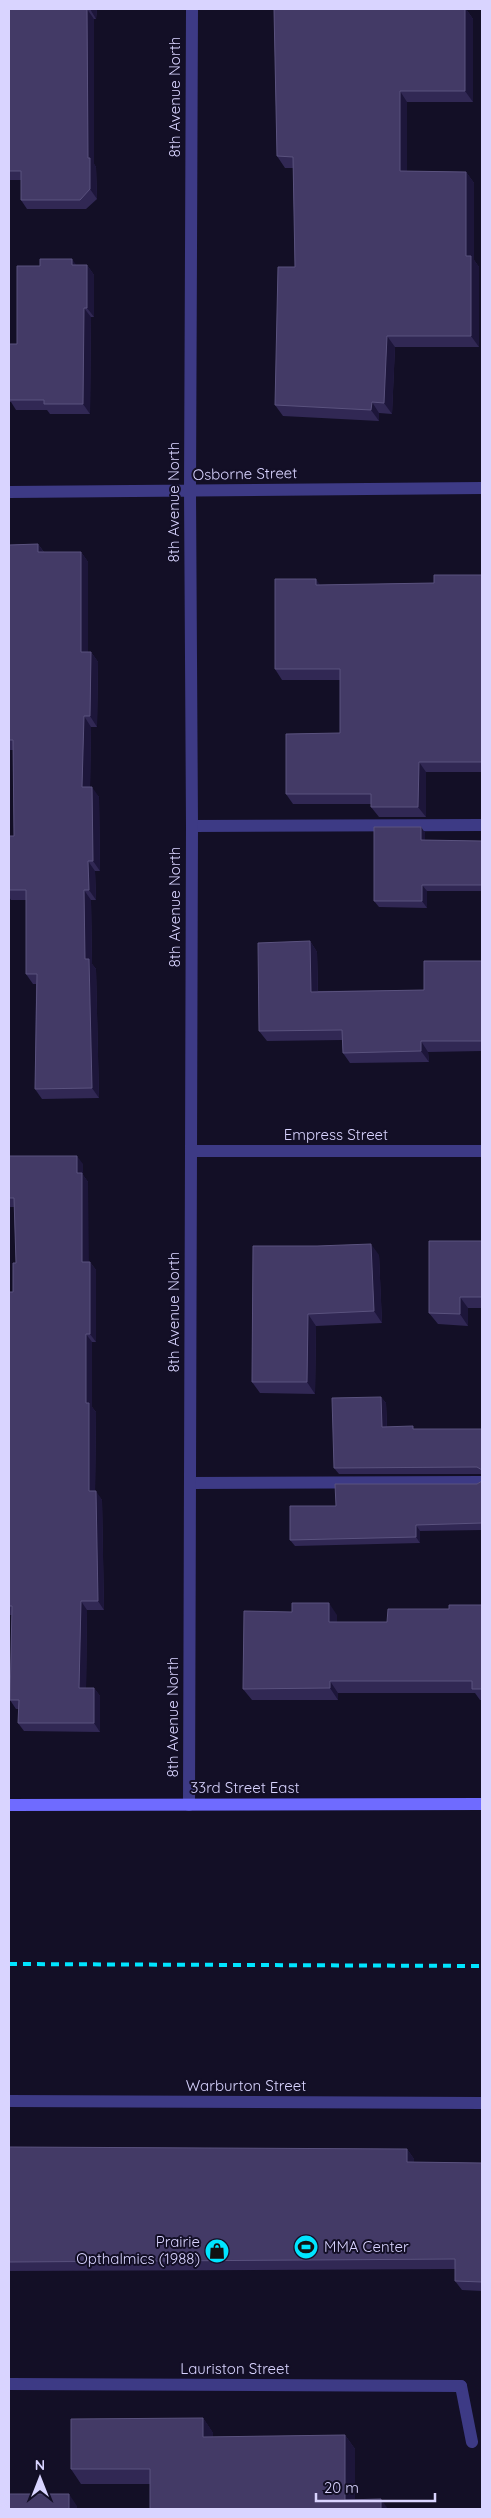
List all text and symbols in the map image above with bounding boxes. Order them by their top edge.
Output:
street label: 8th Avenue North [165,37,184,157]
street label: 8th Avenue North [164,442,183,562]
street label: Osborne Street [192,463,297,484]
street label: 8th Avenue North [165,847,184,967]
street label: Empress Street [284,1125,388,1144]
street label: 8th Avenue North [164,1252,183,1372]
street label: 8th Avenue North [163,1657,182,1777]
street label: 33rd Street East [190,1778,300,1797]
street label: Warburton Street [186,2076,306,2095]
place label: Prairie Opthalmics (1988) [76,2232,200,2268]
sports icon: MMA Center [293,2234,319,2260]
place label: MMA Center [324,2237,409,2256]
shop icon: Prairie Opthalmics (1988) [204,2238,230,2264]
street label: Lauriston Street [180,2359,290,2378]
north arrow [15,2453,65,2503]
text: N [35,2456,45,2474]
scale bar [316,2470,435,2502]
text: 20 m [324,2478,359,2497]

